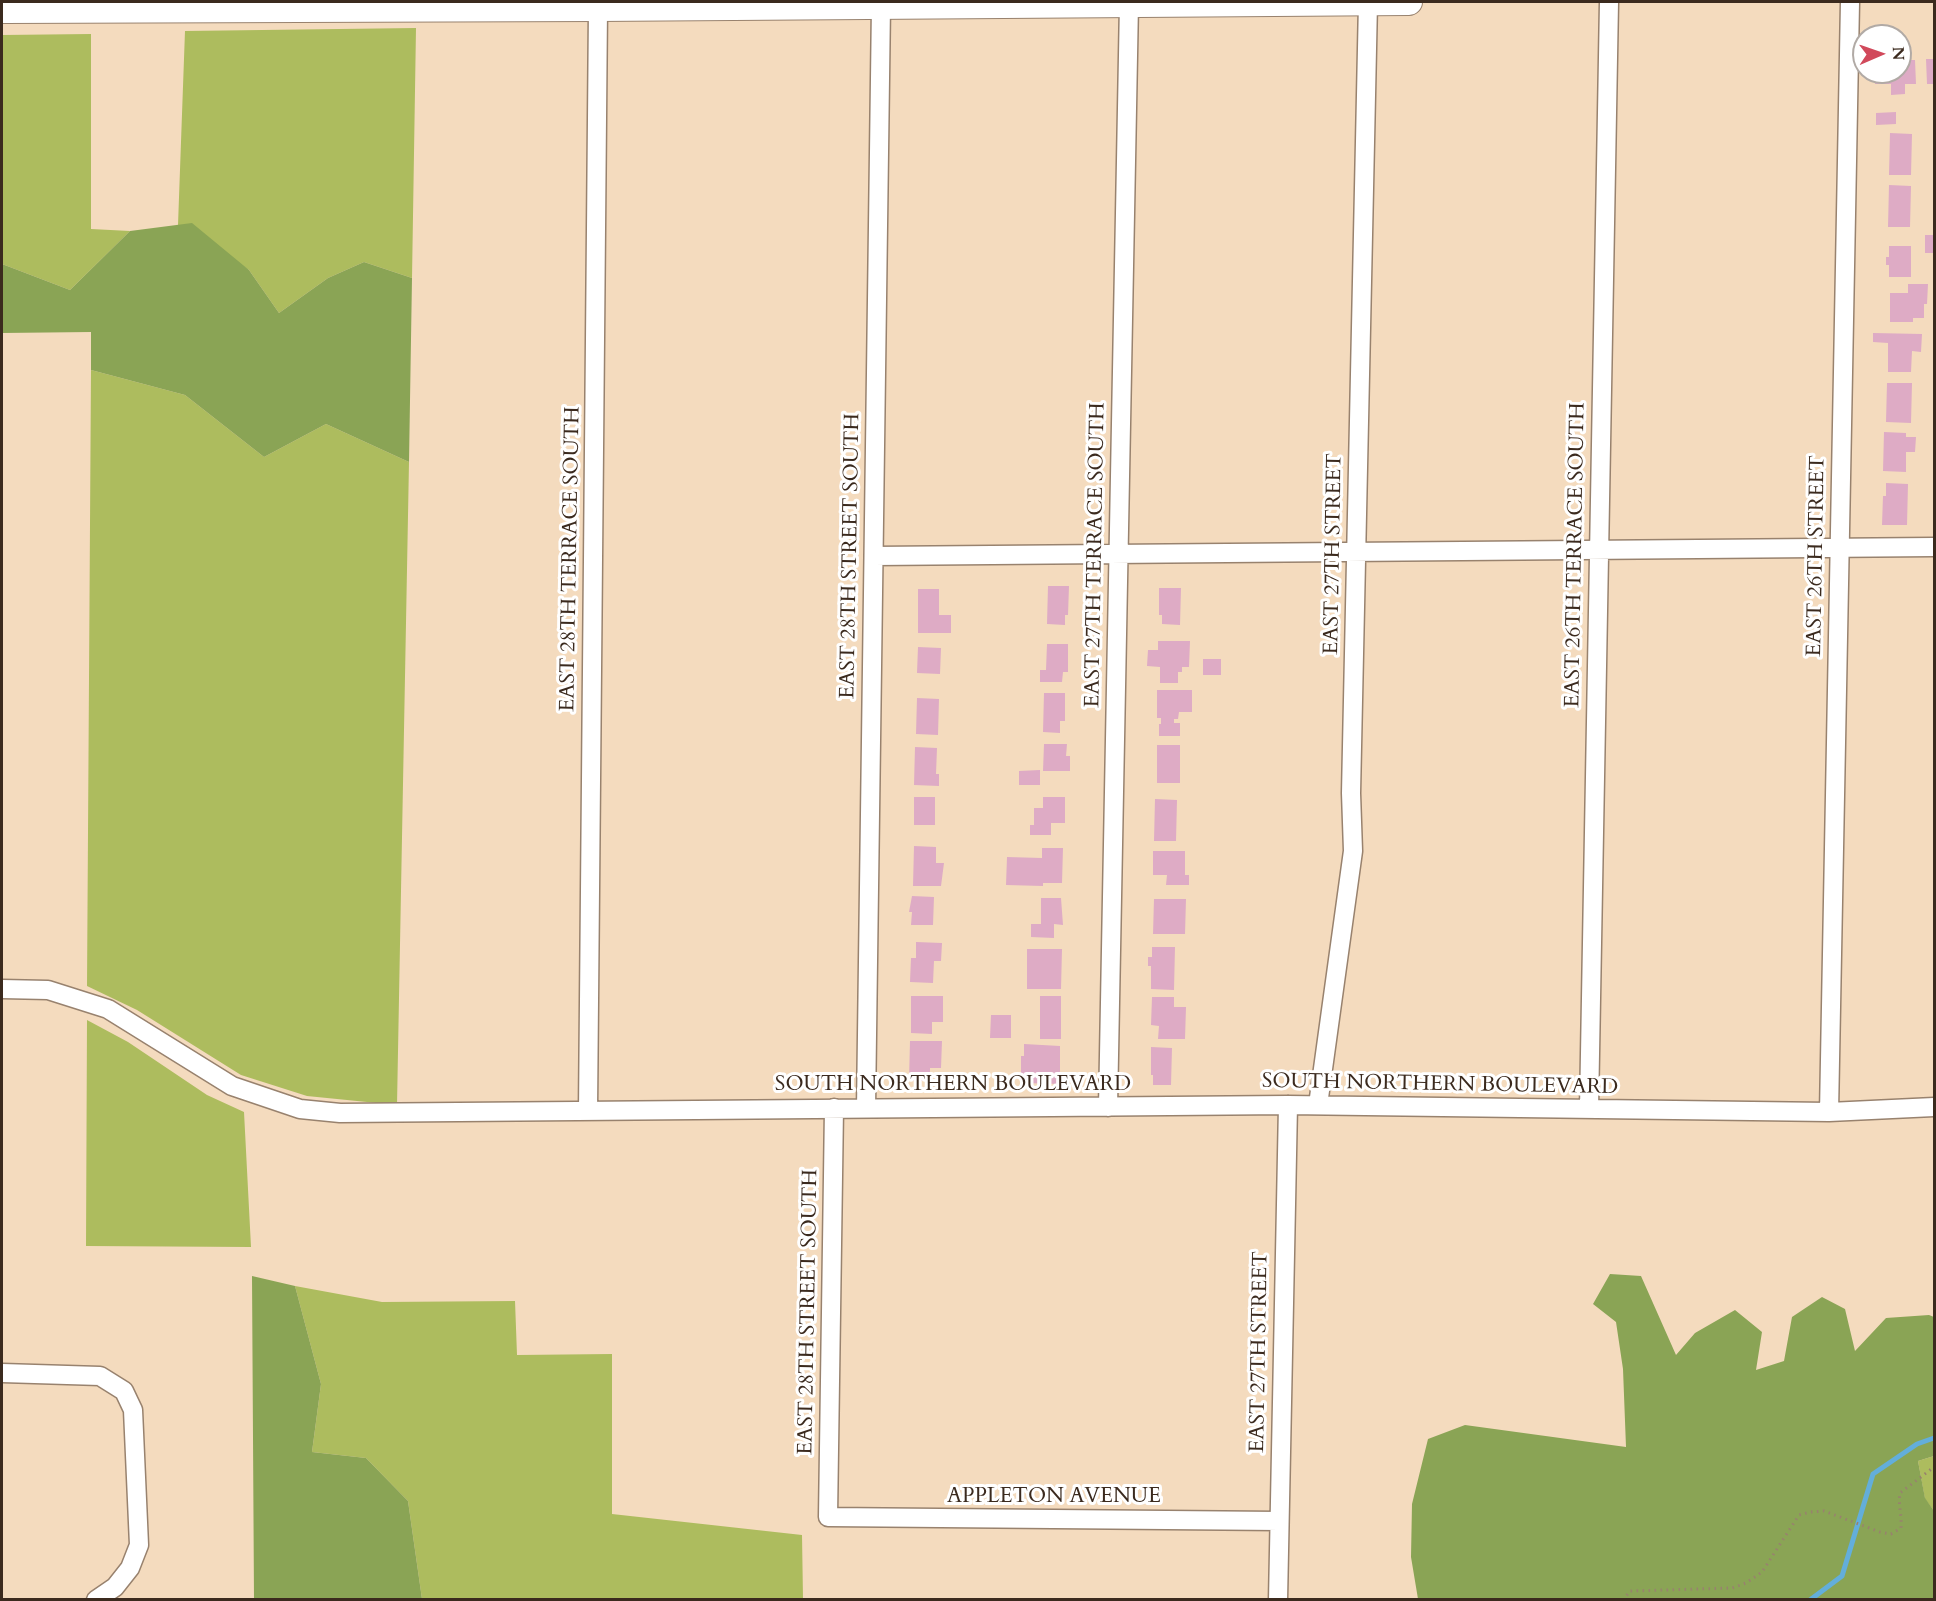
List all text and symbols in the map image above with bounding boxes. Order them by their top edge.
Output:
north arrow [1852,24,1912,84]
text: N [1887,46,1909,61]
street label: EAST 27TH TERRACE SOUTH [1081,402,1111,708]
street label: EAST 26TH TERRACE SOUTH [1561,402,1591,708]
street label: EAST 28TH TERRACE SOUTH [556,406,586,712]
street label: EAST 28TH STREET SOUTH [836,413,866,699]
street label: EAST 27TH STREET [1320,453,1348,655]
street label: EAST 26TH STREET [1803,455,1831,657]
street label: SOUTH NORTHERN BOULEVARD [1262,1069,1618,1101]
street label: SOUTH NORTHERN BOULEVARD [775,1072,1131,1098]
street label: EAST 28TH STREET SOUTH [794,1169,824,1455]
street label: EAST 27TH STREET [1246,1251,1274,1453]
street label: APPLETON AVENUE [947,1484,1161,1510]

